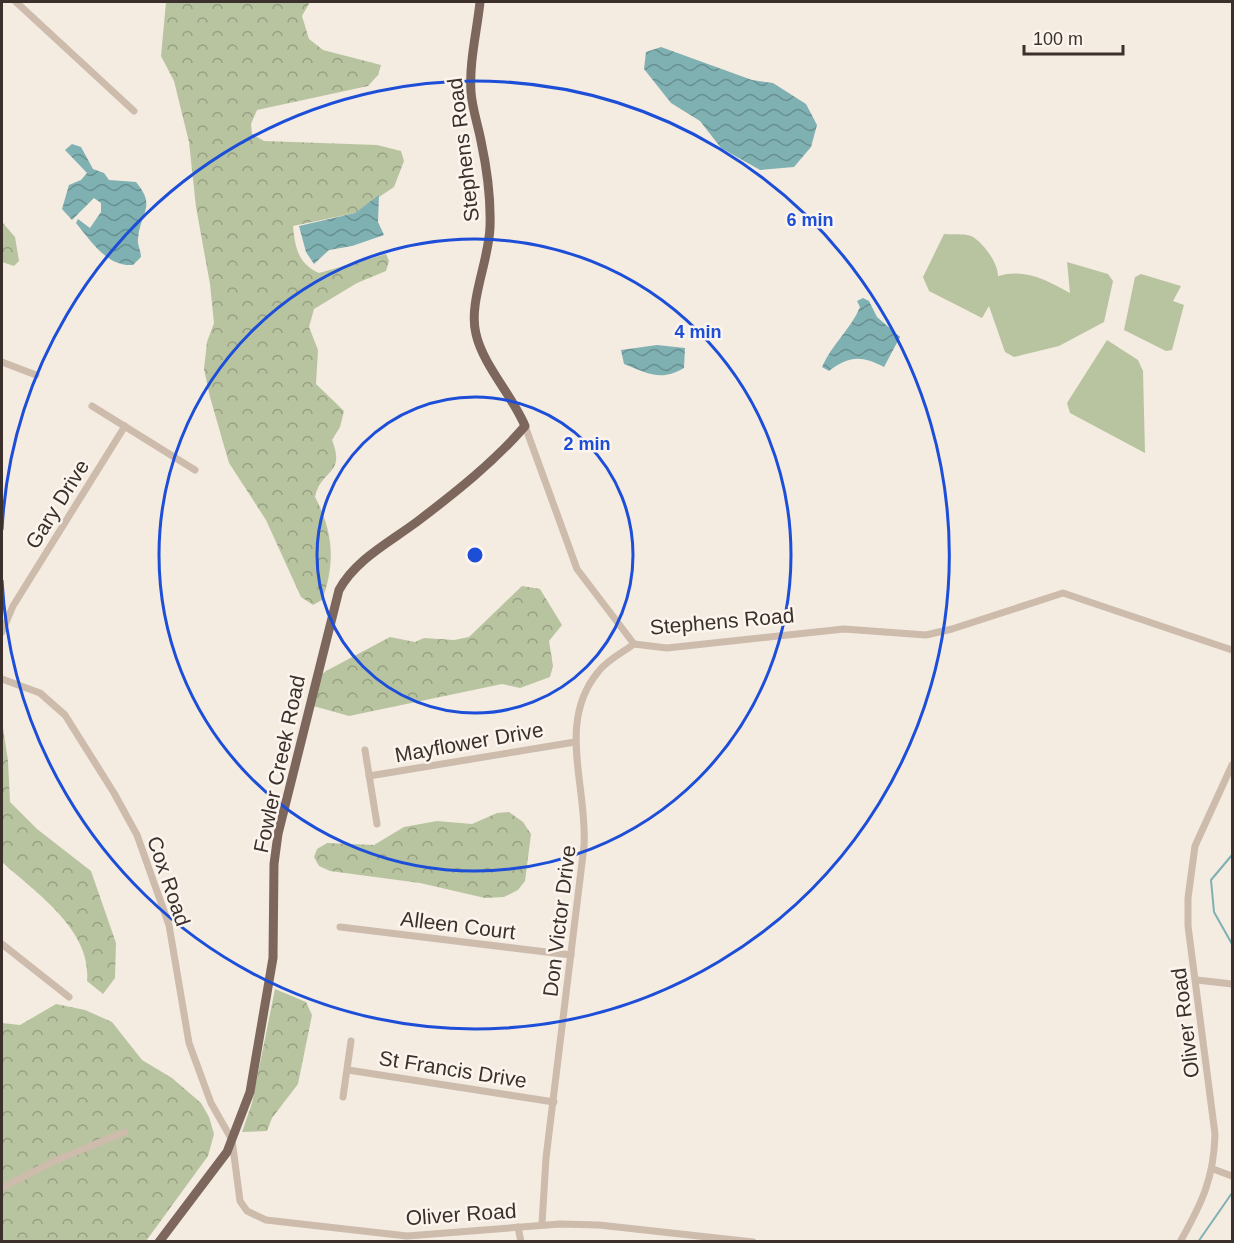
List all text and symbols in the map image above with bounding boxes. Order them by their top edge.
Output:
scale bar [1024,18,1123,56]
text: 100 m [1033,29,1083,49]
street label: Stephens Road [443,77,483,223]
text: 6 min [786,210,834,230]
text: 4 min [674,322,722,342]
text: 2 min [563,434,611,454]
street label: Gary Drive [21,455,93,553]
centre of rings [465,545,485,565]
street label: Stephens Road [649,603,795,639]
street label: Fowler Creek Road [249,673,309,855]
street label: Mayflower Drive [393,718,545,766]
street label: Cox Road [143,833,195,929]
street label: Don Victor Drive [538,844,580,998]
street label: Alleen Court [399,907,517,943]
street label: Oliver Road [1167,967,1203,1079]
street label: St Francis Drive [377,1046,529,1092]
street label: Oliver Road [405,1199,517,1229]

